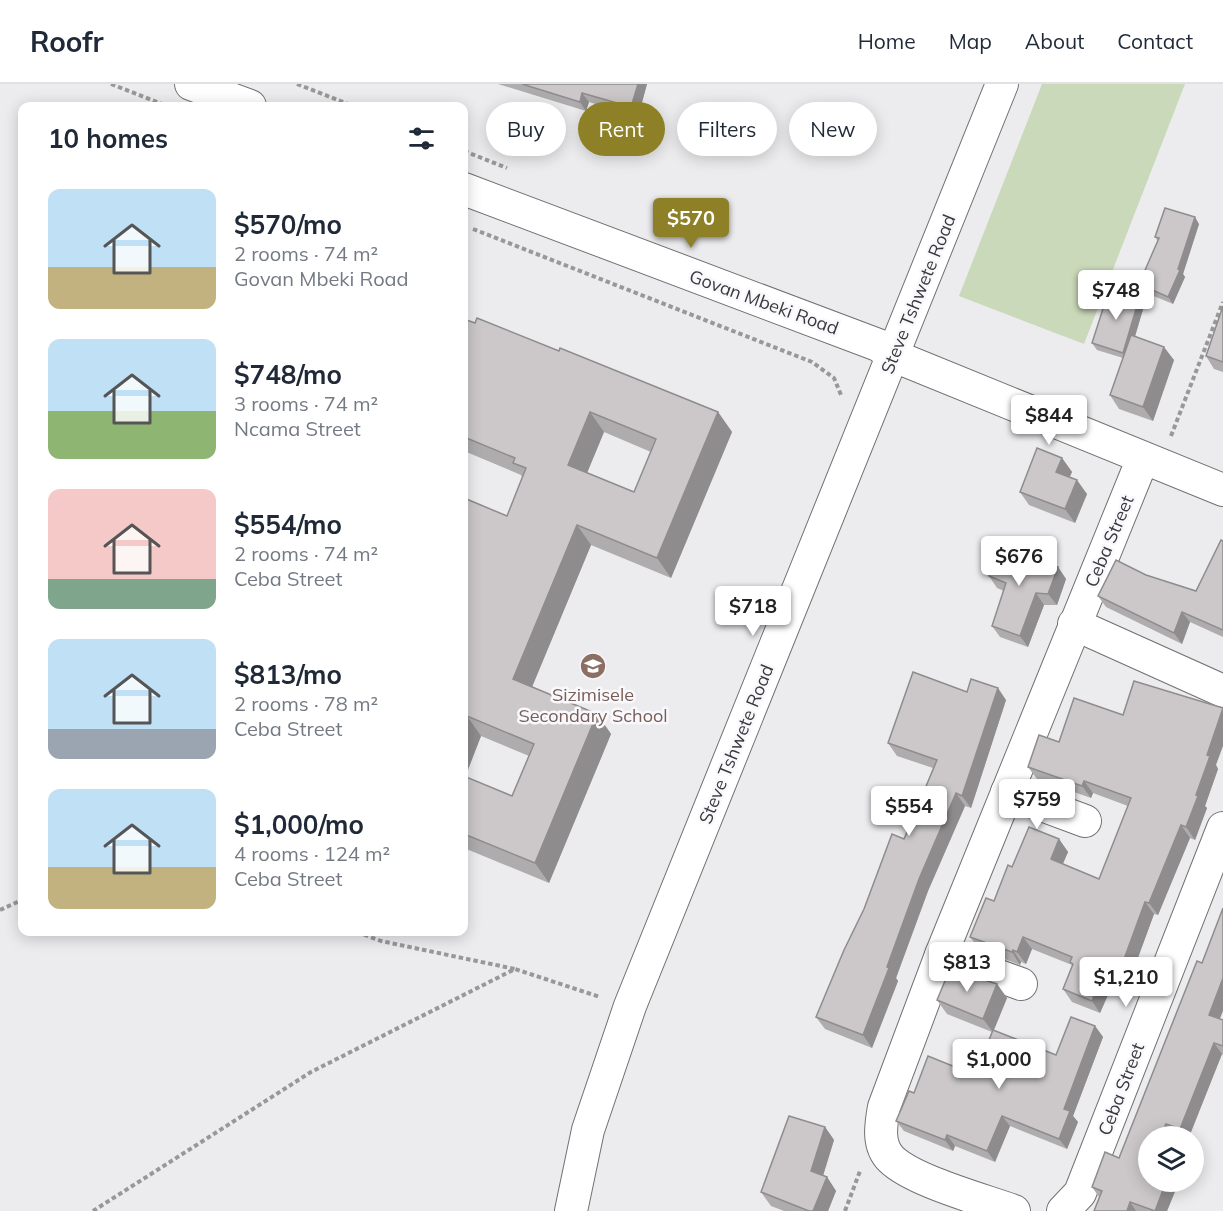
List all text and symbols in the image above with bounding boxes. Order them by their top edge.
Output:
text: Roofr [30,24,104,59]
text: Home [858,28,916,54]
text: Map [949,28,992,54]
text: About [1025,28,1084,54]
text: Contact [1117,28,1193,54]
chip: Buy [486,102,566,156]
chip: Rent [578,102,665,156]
chip: Filters [677,102,777,156]
chip: New [789,102,877,156]
text: 10 homes [48,122,168,155]
icon: filters [405,122,438,155]
pin: $570 [655,198,727,249]
text: $570 [667,205,715,230]
text: $570/mo [234,208,342,241]
street label: Steve Tshwete Road [875,211,961,377]
icon: home [96,213,168,285]
text: 2 rooms · 74 m² [234,241,378,266]
street label: Govan Mbeki Road [686,264,842,340]
text: Govan Mbeki Road [234,266,409,291]
pin: $748 [1080,270,1152,321]
text: $748 [1092,277,1140,302]
text: $748/mo [234,358,342,391]
icon: home [96,363,168,435]
text: 3 rooms · 74 m² [234,391,378,416]
pin: $844 [1013,395,1085,446]
text: $844 [1025,402,1073,427]
text: Ncama Street [234,416,361,441]
street label: Ceba Street [1079,492,1139,590]
text: $554/mo [234,508,342,541]
icon: home [96,513,168,585]
pin: $676 [983,536,1055,587]
text: 2 rooms · 74 m² [234,541,378,566]
text: $676 [995,543,1043,568]
text: Ceba Street [234,566,342,591]
pin: $718 [717,586,789,637]
text: $718 [729,593,777,618]
school or university icon: Sizimisele Secondary School [578,651,608,681]
text: $813/mo [234,658,342,691]
street label: Steve Tshwete Road [693,661,779,827]
icon: home [96,663,168,735]
place label: Sizimisele Secondary School [518,683,668,727]
text: 2 rooms · 78 m² [234,691,378,716]
text: Ceba Street [234,716,342,741]
pin: $759 [1001,779,1073,830]
pin: $554 [873,786,945,837]
text: $759 [1013,786,1061,811]
text: $554 [885,793,933,818]
text: $1,000/mo [234,808,364,841]
icon: home [96,813,168,885]
text: 4 rooms · 124 m² [234,841,390,866]
text: Ceba Street [234,866,342,891]
pin: $813 [931,942,1003,993]
text: $813 [943,949,991,974]
pin: $1,210 [1077,957,1175,1008]
text: $1,210 [1094,964,1158,989]
pin: $1,000 [950,1039,1048,1090]
street label: Ceba Street [1093,1039,1149,1139]
text: $1,000 [967,1046,1031,1071]
map controls [1138,1126,1204,1192]
button: layers [1138,1126,1204,1192]

